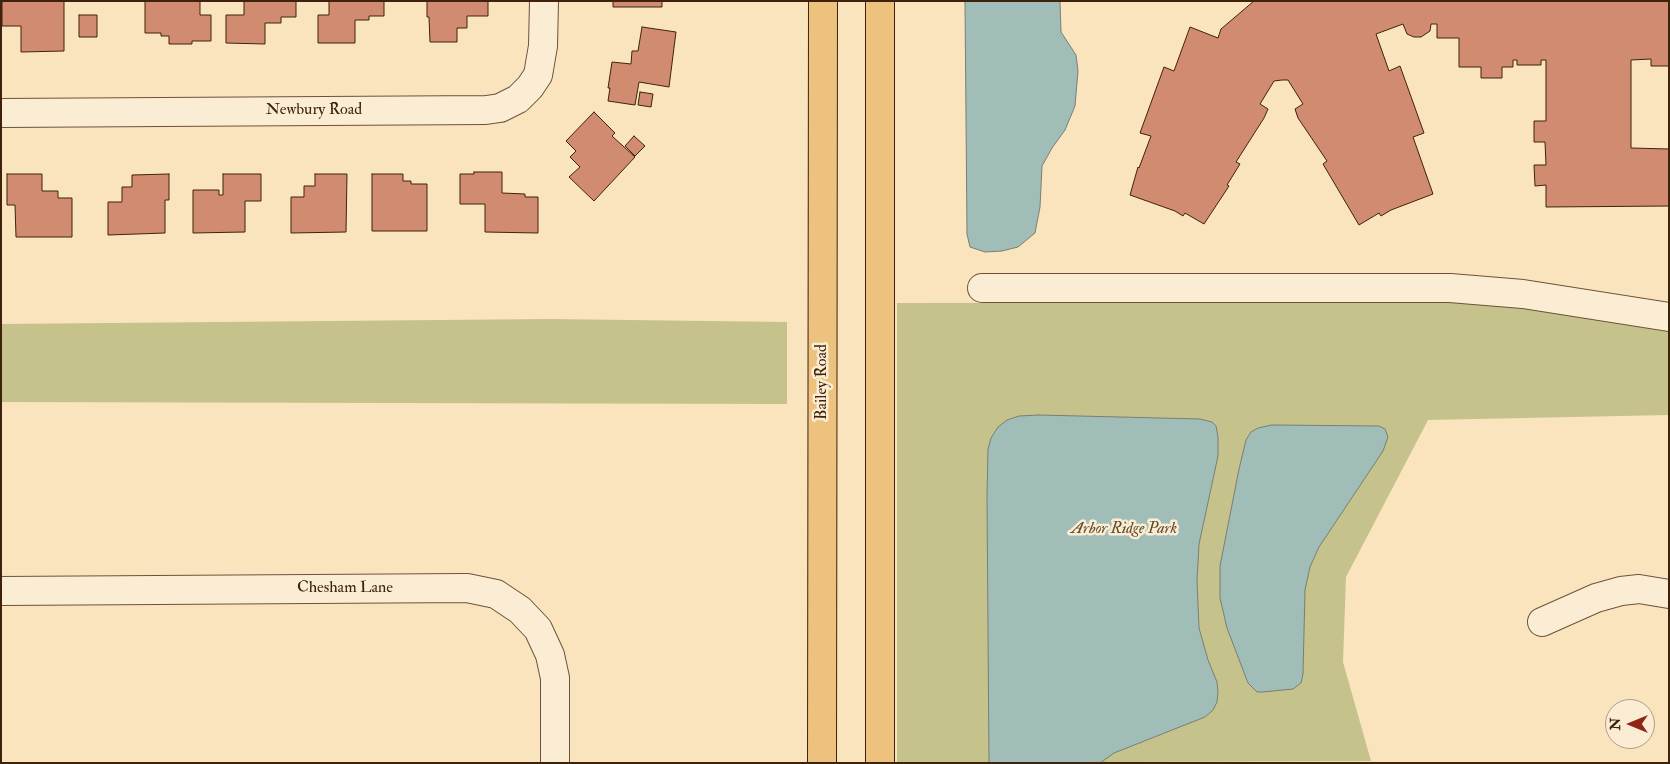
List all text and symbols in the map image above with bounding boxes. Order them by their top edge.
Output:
street label: Newbury Road [266,101,362,121]
street label: Bailey Road [813,344,833,420]
park label: Arbor Ridge Park [1071,520,1177,540]
street label: Chesham Lane [297,579,393,599]
north arrow [1605,699,1655,749]
text: N [1607,718,1624,730]

